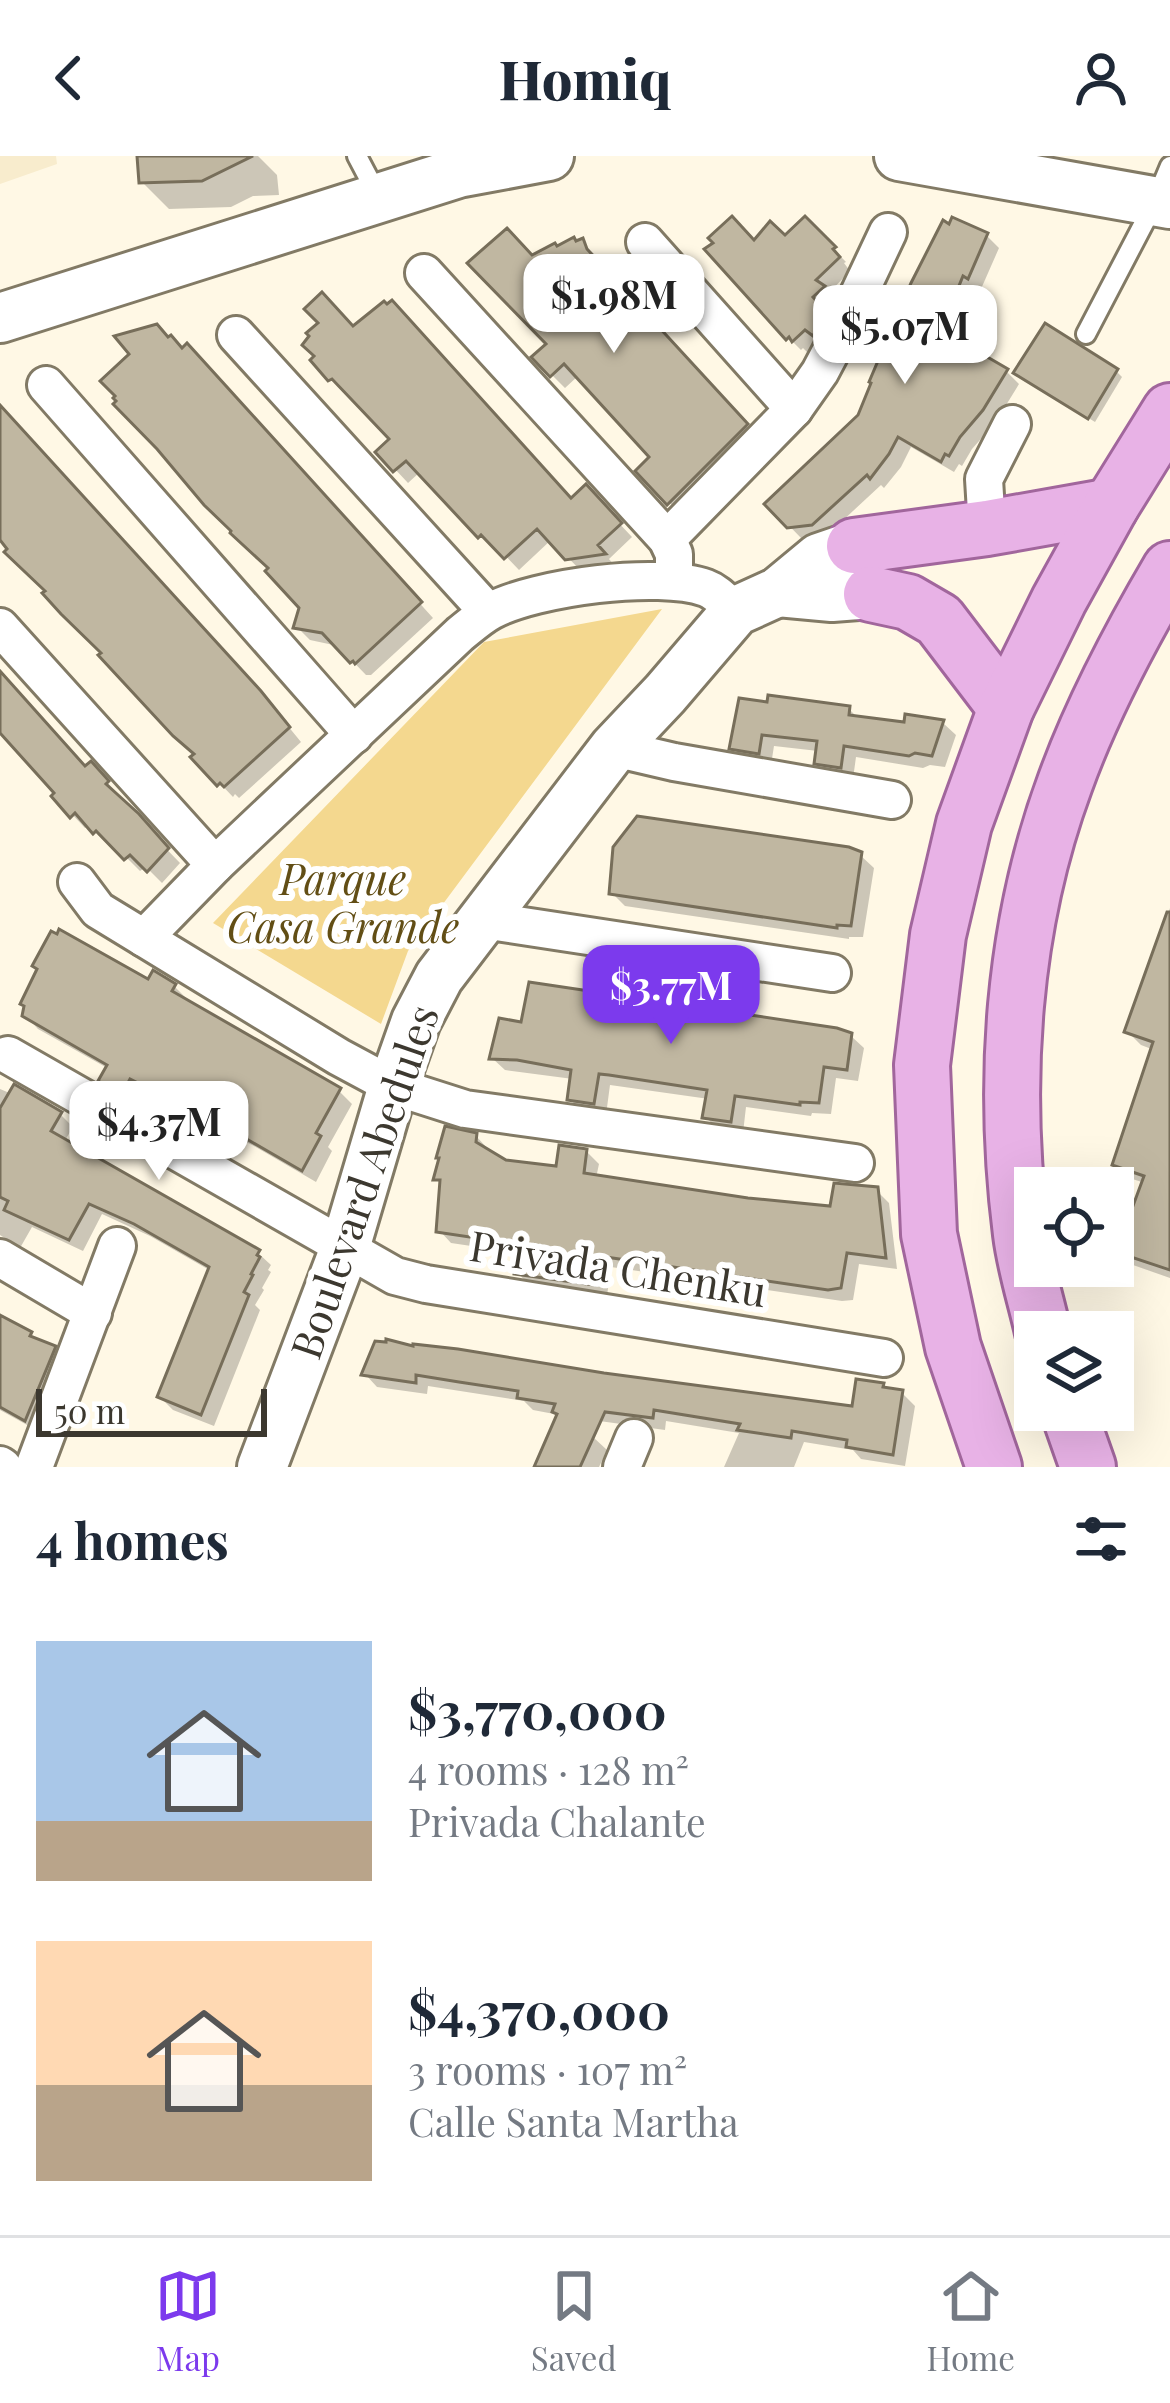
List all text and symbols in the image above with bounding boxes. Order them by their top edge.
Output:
text: Homiq [499,42,671,114]
icon: back [36,45,102,111]
icon: person [1068,45,1134,111]
pin: $1.98M [516,254,712,356]
text: $1.98M [550,267,678,319]
pin: $5.07M [807,285,1003,387]
text: $5.07M [840,298,970,350]
park label: Parque Casa Grande [227,850,459,954]
pin: $3.77M [573,945,769,1047]
text: $3.77M [610,958,732,1010]
street label: Boulevard Abedules [276,997,450,1366]
pin: $4.37M [61,1081,257,1183]
text: $4.37M [96,1094,222,1146]
map controls [1014,1167,1134,1431]
button: locate [1014,1167,1134,1287]
street label: Privada Chenku [466,1216,771,1318]
button: layers [1014,1311,1134,1431]
scale bar [36,1383,267,1436]
text: 50 m [54,1388,125,1432]
text: 4 homes [36,1505,229,1573]
icon: filters [1068,1506,1134,1572]
text: $3,770,000 [408,1675,667,1743]
icon: home [132,1689,276,1833]
text: 4 rooms · 128 m² [408,1743,689,1795]
text: Privada Chalante [408,1795,706,1847]
text: $4,370,000 [408,1975,670,2043]
icon: home [132,1989,276,2133]
text: 3 rooms · 107 m² [408,2043,687,2095]
text: Calle Santa Martha [408,2095,739,2147]
tab: Map [155,2263,221,2379]
tab: Saved [531,2263,617,2379]
tab: Home [927,2263,1015,2379]

